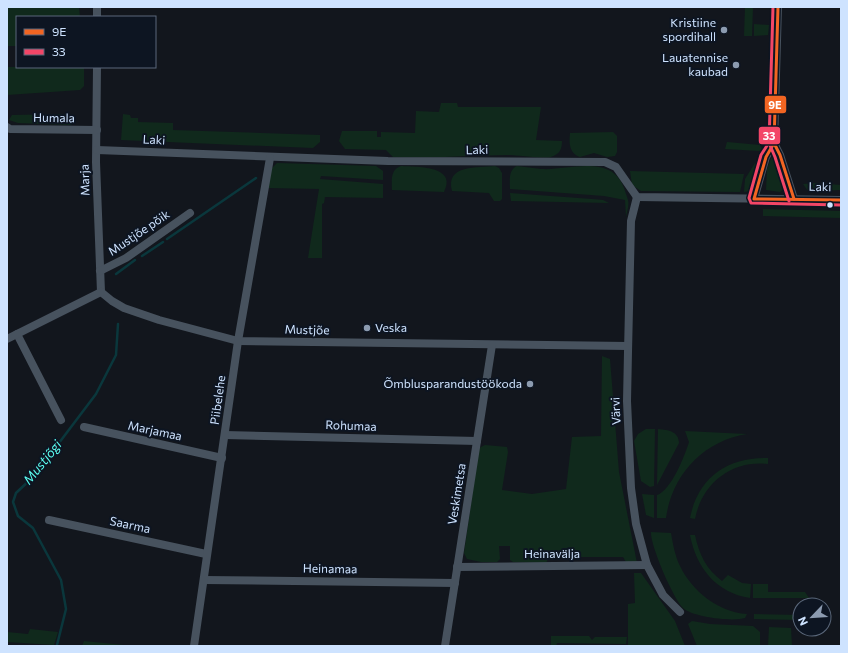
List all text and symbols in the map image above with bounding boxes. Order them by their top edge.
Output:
place label: Kristiine spordihall [662,15,716,43]
legend [16,16,156,68]
text: 9E [52,24,66,38]
marker: Kristiine spordihall [719,25,729,35]
text: 33 [52,44,66,58]
place label: Lauatennise kaubad [662,50,728,78]
marker: Lauatennise kaubad [731,60,741,70]
line badge: 9E [764,95,787,114]
text: 9E [768,98,782,111]
street label: Humala [33,110,75,124]
line badge: 33 [758,126,781,145]
text: 33 [763,129,775,142]
street label: Laki [142,131,166,147]
street label: Laki [465,142,488,156]
street label: Marja [76,164,92,196]
street label: Laki [809,179,832,193]
unlabelled marker [825,200,835,210]
street label: Mustjõe põik [105,206,172,258]
place label: Veska [375,320,407,334]
street label: Mustjõe [284,322,330,336]
marker: Veska [362,323,372,333]
street label: Piibelehe [207,374,227,425]
place label: Õmblusparandustöökoda [383,376,522,390]
marker: Õmblusparandustöökoda [525,379,535,389]
street label: Värvi [607,397,623,425]
street label: Marjamaa [127,417,183,443]
street label: Rohumaa [325,417,377,433]
water label: Mustjõgi [19,436,65,487]
street label: Veskimetsa [444,462,468,526]
street label: Saarma [109,513,152,535]
street label: Heinavälja [524,546,580,560]
street label: Heinamaa [303,561,357,575]
north arrow [792,597,832,637]
text: N [795,615,810,628]

